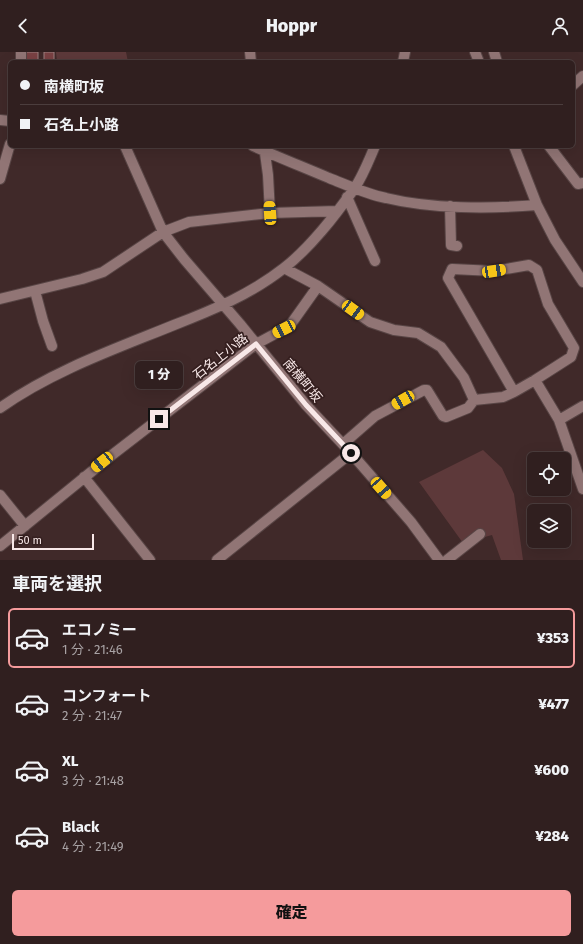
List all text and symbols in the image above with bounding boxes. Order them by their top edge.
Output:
icon: back [12,15,34,37]
text: Hoppr [266,15,317,37]
icon: person [549,15,571,37]
text: 南横町坂 [44,78,104,96]
text: 石名上小路 [44,116,119,134]
car [263,201,277,225]
car [481,263,507,279]
car [340,298,366,322]
car [271,318,297,340]
street label: 石名上小路 [190,330,251,382]
street label: 南横町坂 [280,356,325,405]
callout: 1 分 [135,361,183,389]
text: 1 分 [148,367,170,382]
car [390,389,416,411]
route end [150,410,168,428]
route start [342,444,360,462]
car [89,450,115,474]
map controls [527,452,571,548]
button: locate [527,452,571,496]
car [369,475,393,501]
button: layers [527,504,571,548]
scale bar [12,532,94,551]
text: 50 m [18,534,42,547]
text: 車両を選択 [12,573,102,595]
icon: car [14,620,50,656]
text: エコノミー [62,621,137,639]
text: ¥353 [537,629,569,647]
text: 1 分 · 21:46 [62,642,123,657]
icon: car [14,686,50,722]
text: コンフォート [62,687,152,705]
text: ¥477 [538,695,569,713]
text: 2 分 · 21:47 [62,708,122,723]
icon: car [14,752,50,788]
text: XL [62,752,78,770]
text: ¥600 [534,761,569,779]
text: 3 分 · 21:48 [62,773,124,788]
icon: car [14,818,50,854]
text: Black [62,818,99,836]
text: ¥284 [535,827,569,845]
text: 4 分 · 21:49 [62,839,124,854]
button: 確定 [12,890,571,936]

